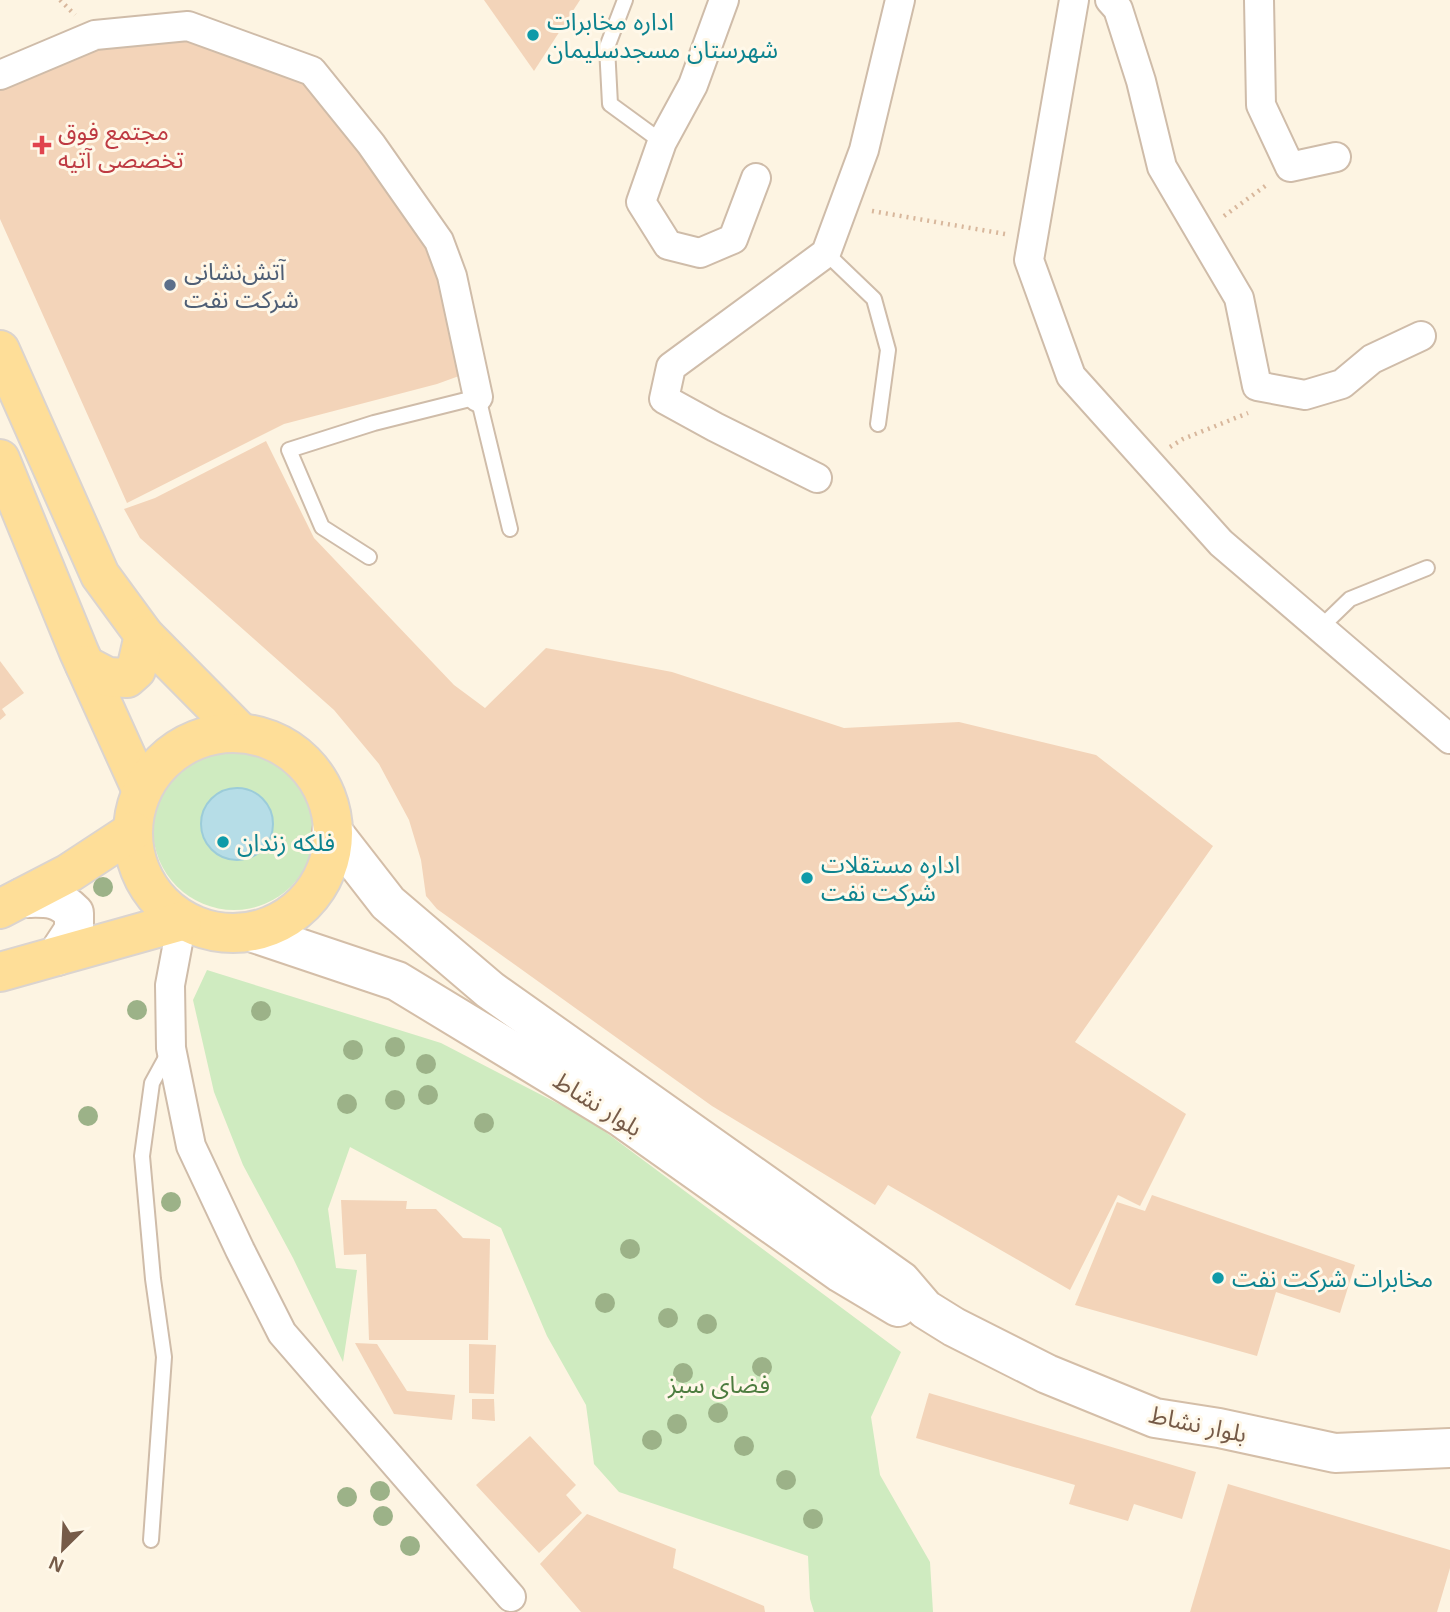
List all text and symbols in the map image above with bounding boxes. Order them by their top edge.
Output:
place label: اداره مخابرات شهرستان مسجدسلیمان [547,8,778,64]
marker: اداره مخابرات شهرستان مسجدسلیمان [525,27,541,43]
place label: مجتمع فوق تخصصی آتیه [58,118,184,173]
marker: مجتمع فوق تخصصی آتیه [32,135,52,155]
place label: آتش‌نشانی شرکت نفت [184,258,299,314]
marker: آتش‌نشانی شرکت نفت [162,277,178,293]
place label: فلکه زندان [237,829,335,857]
marker: فلکه زندان [215,834,231,850]
place label: اداره مستقلات شرکت نفت [821,851,960,907]
marker: اداره مستقلات شرکت نفت [799,870,815,886]
street label: بلوار نشاط [548,1066,647,1143]
place label: مخابرات شرکت نفت [1232,1265,1433,1293]
marker: مخابرات شرکت نفت [1210,1270,1226,1286]
park label: فضای سبز [667,1371,770,1399]
street label: بلوار نشاط [1147,1401,1249,1448]
north arrow [28,1514,98,1584]
text: N [46,1552,67,1576]

